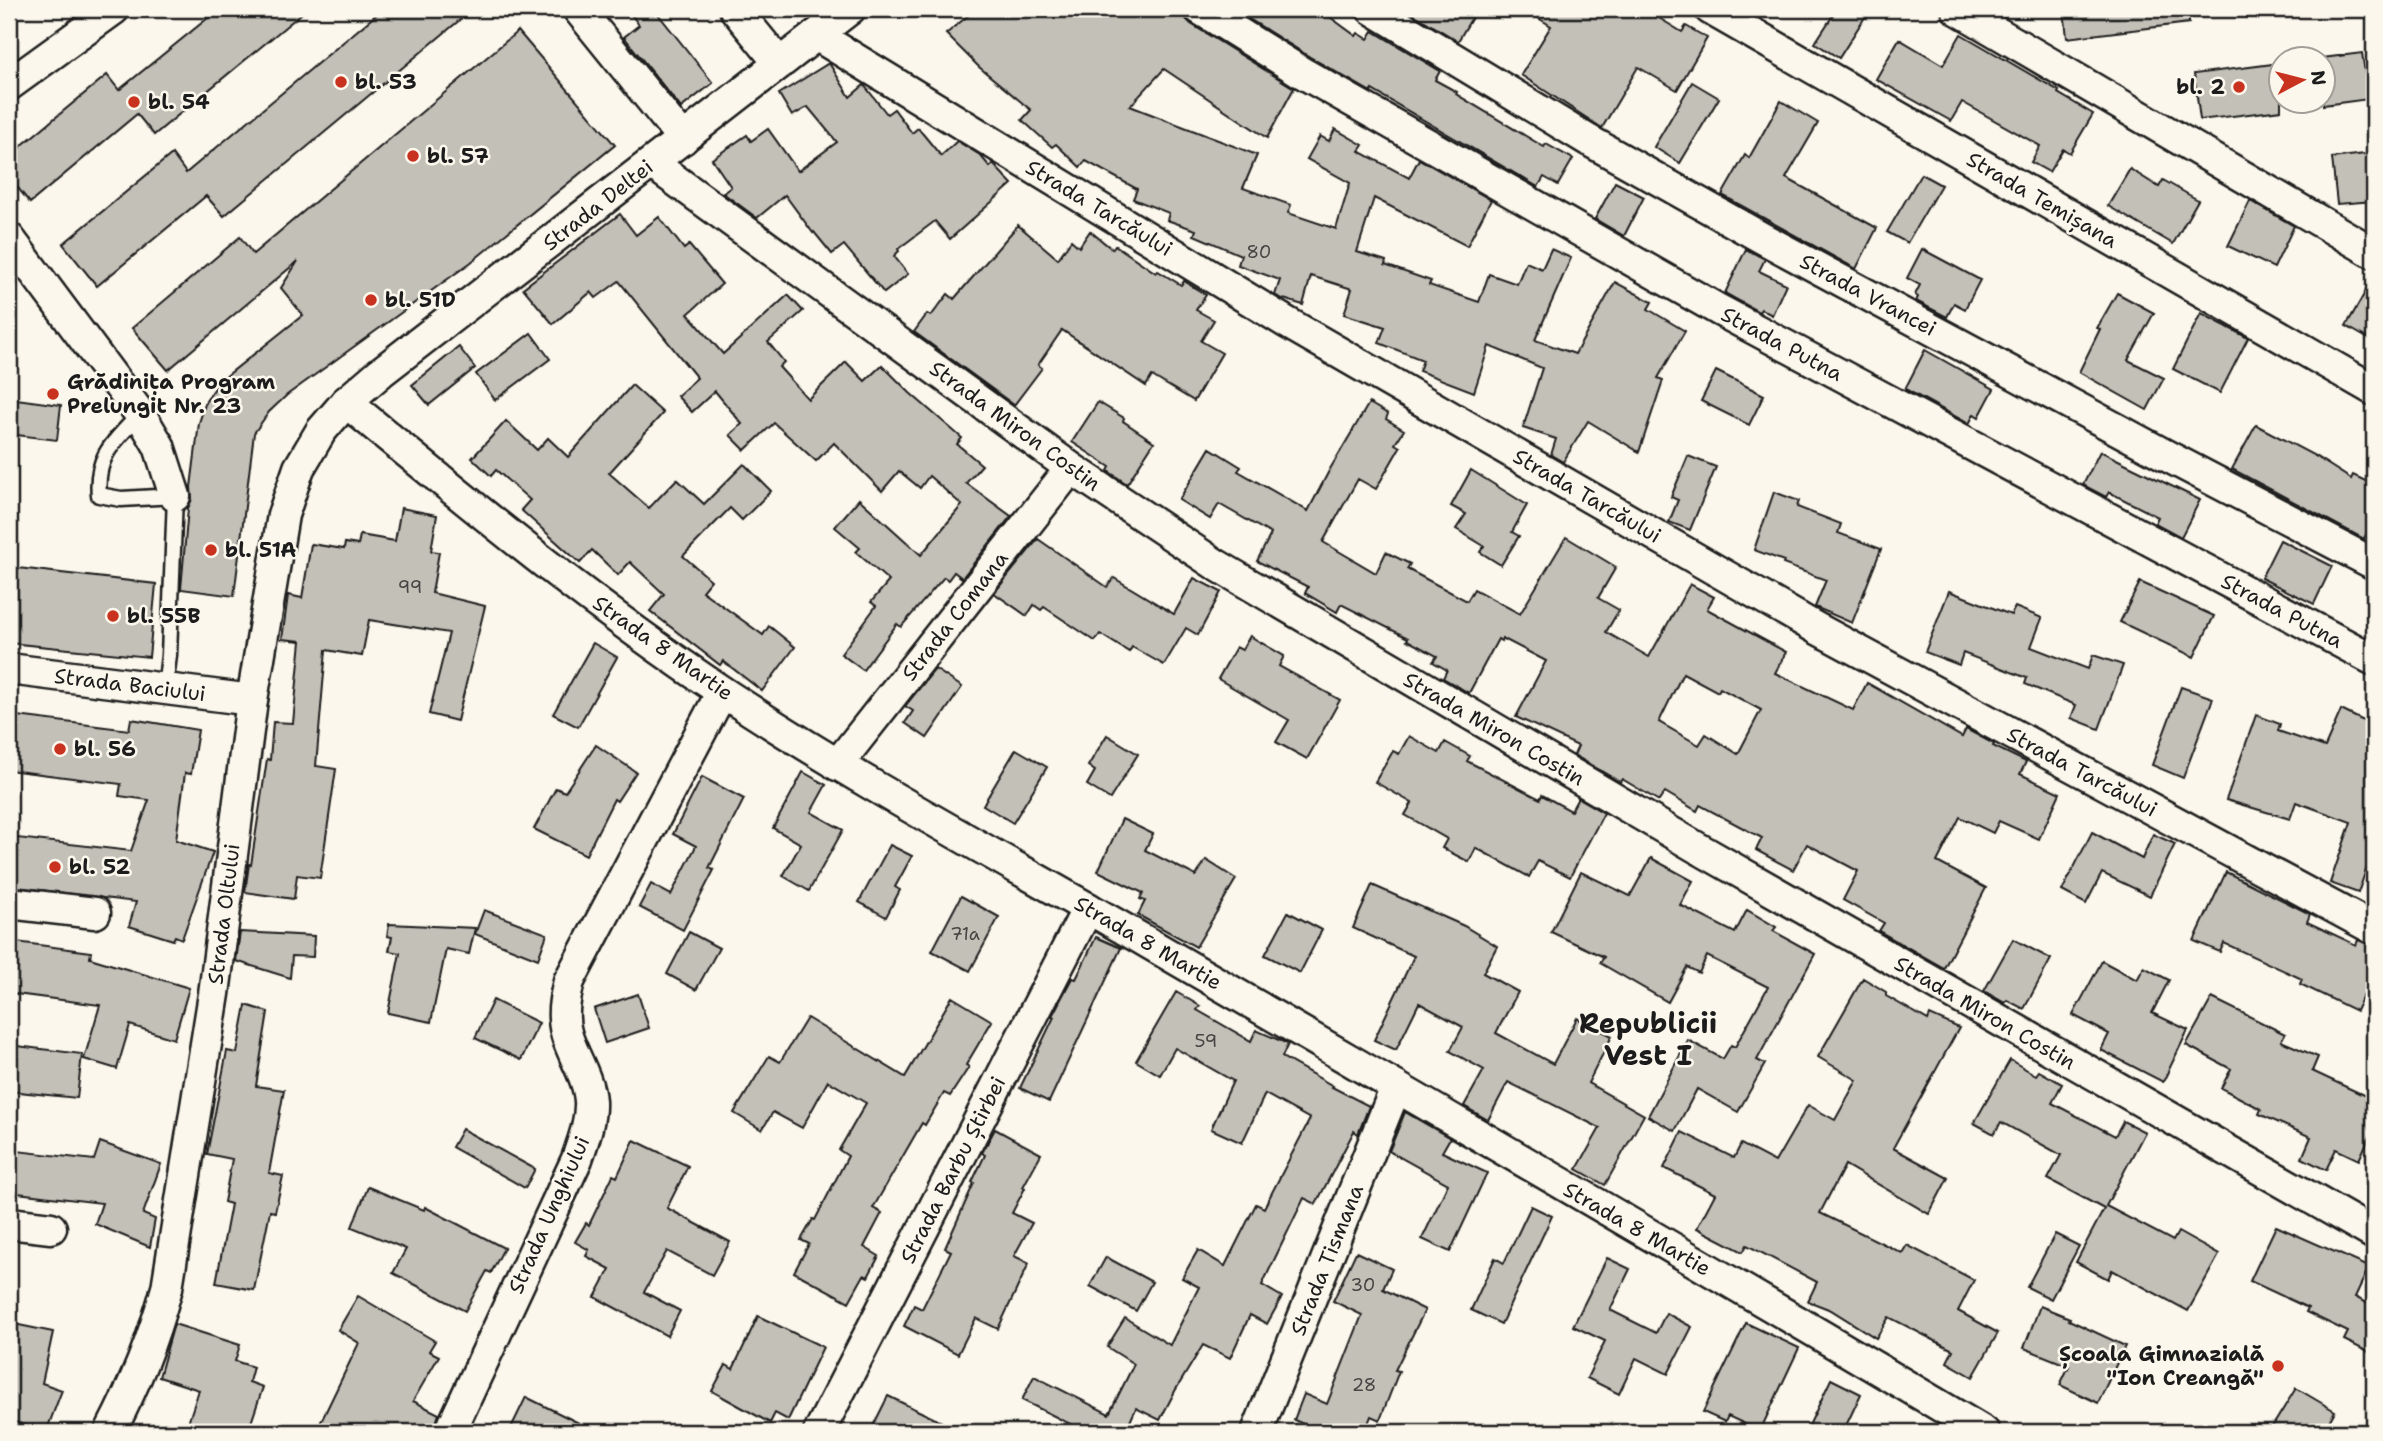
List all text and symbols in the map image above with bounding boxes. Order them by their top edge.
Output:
north arrow [2268,46,2338,116]
place label: bl. 53 [355,68,417,96]
text: N [2305,69,2332,87]
place label: bl. 2 [2176,73,2225,101]
marker: bl. 53 [333,74,349,90]
marker: bl. 2 [2231,79,2247,95]
place label: bl. 54 [148,88,210,116]
marker: bl. 54 [126,94,142,110]
place label: bl. 57 [427,142,489,170]
street label: Strada Temișana [1961,145,2123,255]
marker: bl. 57 [405,148,421,164]
street label: Strada Deltei [537,153,659,257]
street label: Strada Tarcăului [1020,153,1178,263]
house number: 80 [1247,240,1271,264]
street label: Strada Vrancei [1795,247,1941,343]
place label: bl. 51D [385,286,456,314]
marker: bl. 51D [363,292,379,308]
street label: Strada Putna [1716,300,1848,388]
street label: Strada Miron Costin [924,354,1106,498]
place label: Grădinița Program Prelungit Nr. 23 [67,368,275,420]
marker: Grădinița Program Prelungit Nr. 23 [45,386,61,402]
street label: Strada Tarcăului [1508,442,1666,550]
place label: bl. 51A [225,536,296,564]
marker: bl. 51A [203,542,219,558]
street label: Strada Comana [896,545,1014,687]
street label: Strada Putna [2216,567,2348,655]
house number: 99 [398,575,422,599]
street label: Strada 8 Martie [587,589,739,707]
place label: bl. 55B [127,602,200,630]
marker: bl. 55B [105,608,121,624]
street label: Strada Baciului [53,662,207,708]
street label: Strada Miron Costin [1398,666,1590,792]
street label: Strada Tarcăului [2002,721,2162,823]
place label: bl. 56 [74,735,136,763]
marker: bl. 56 [52,741,68,757]
street label: Strada Oltului [201,842,247,986]
place label: bl. 52 [69,853,131,881]
marker: bl. 52 [47,859,63,875]
street label: Strada 8 Martie [1069,889,1227,997]
house number: 71a [950,922,980,946]
street label: Strada Miron Costin [1889,950,2081,1076]
district label: Republicii Vest I [1579,1004,1717,1074]
house number: 59 [1195,1029,1217,1053]
street label: Strada Barbu Știrbei [894,1072,1013,1269]
street label: Strada Unghiului [502,1132,596,1298]
street label: Strada 8 Martie [1558,1175,1716,1283]
street label: Strada Tismana [1284,1180,1370,1340]
house number: 30 [1351,1273,1375,1297]
place label: Școala Gimnazială "Ion Creangă" [2059,1340,2265,1392]
marker: Școala Gimnazială "Ion Creangă" [2270,1358,2286,1374]
house number: 28 [1352,1373,1376,1397]

